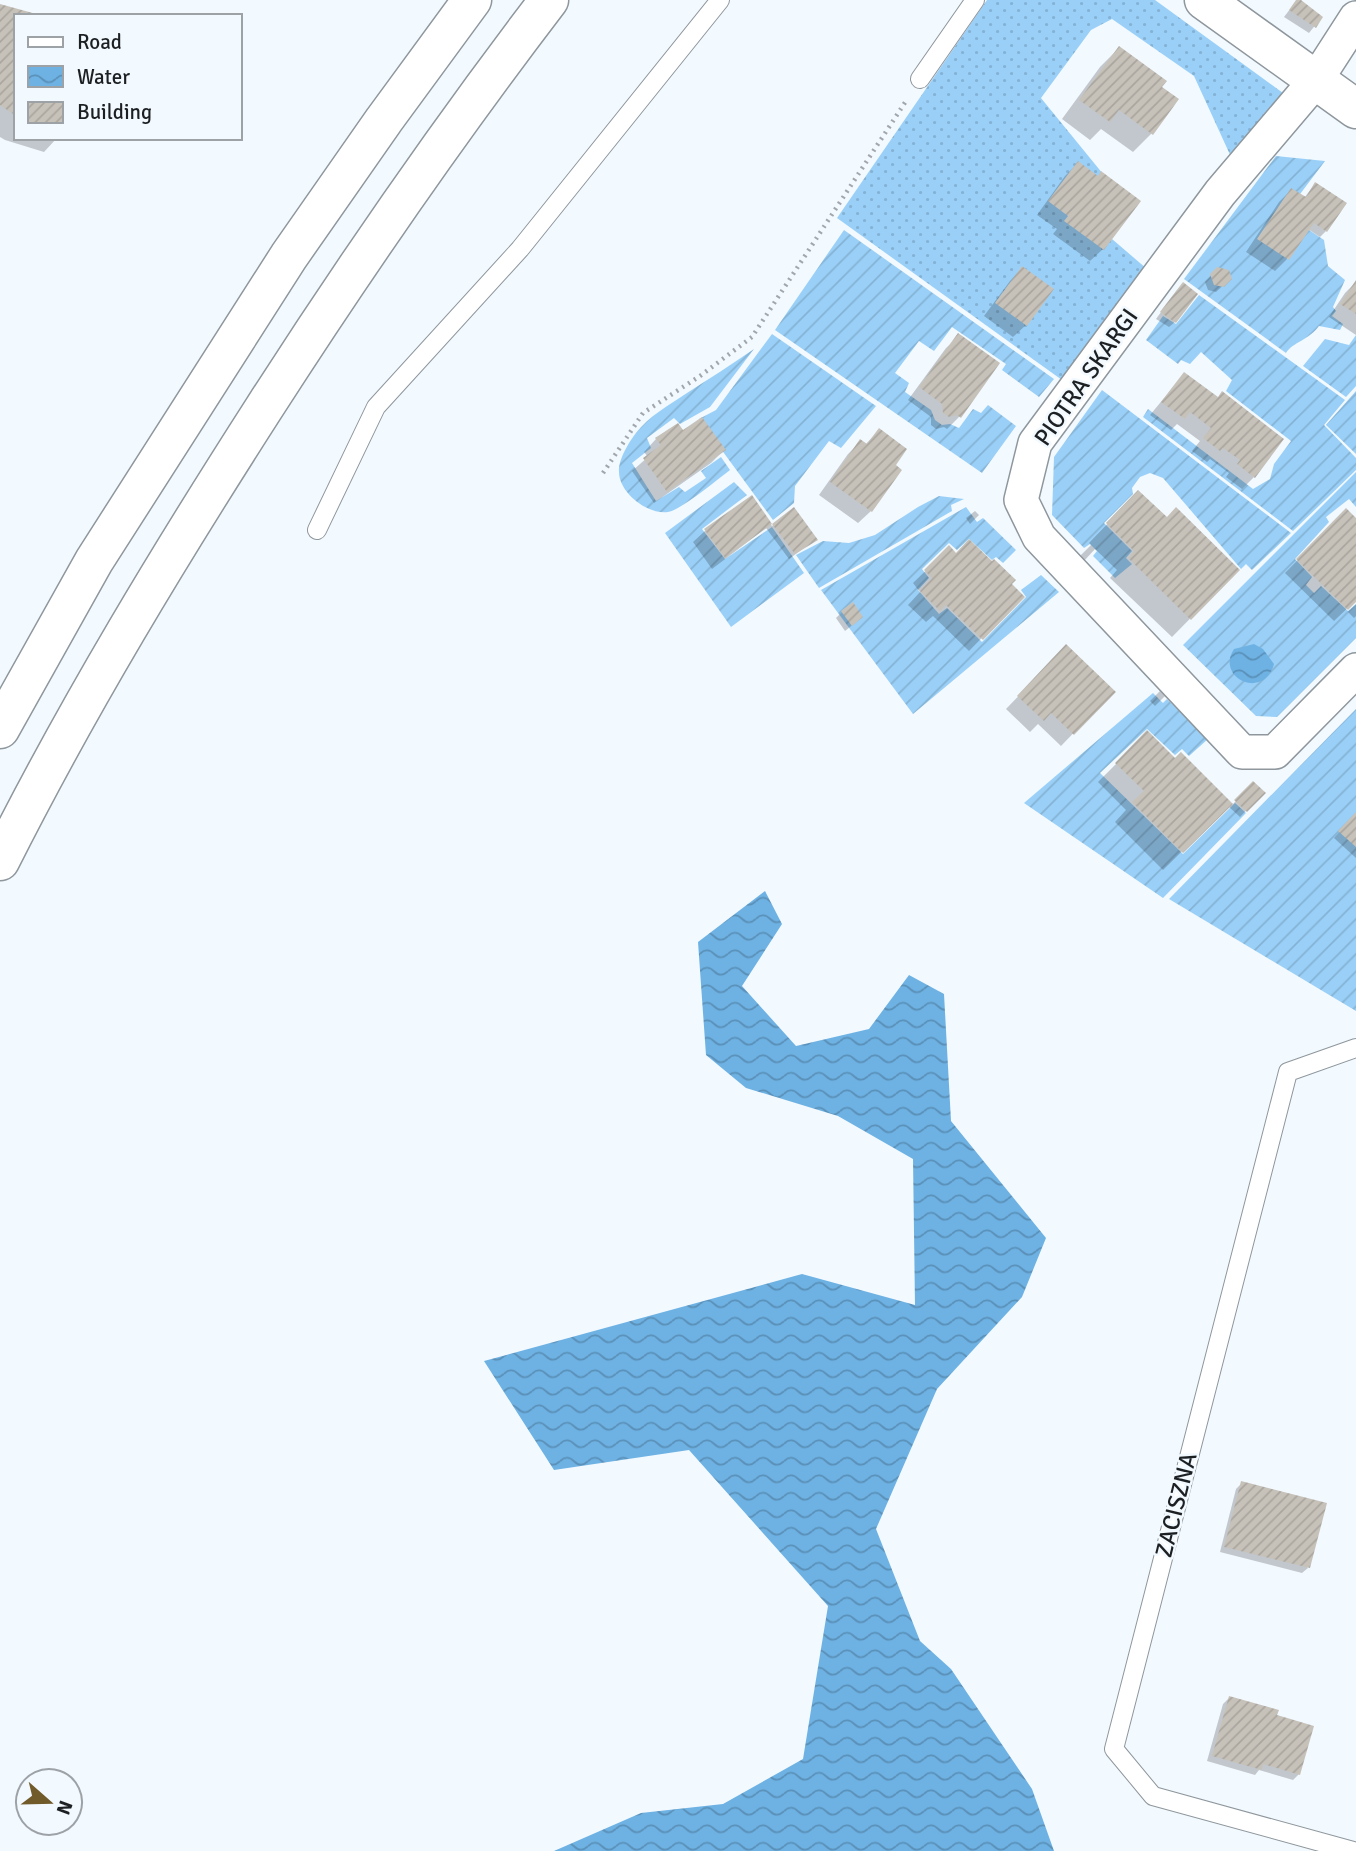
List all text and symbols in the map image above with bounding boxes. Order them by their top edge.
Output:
legend [14,14,242,140]
text: Road [77,29,122,55]
text: Water [77,64,130,90]
text: Building [77,99,152,125]
street label: PIOTRA SKARGI [1028,303,1144,451]
street label: ZACISZNA [1149,1449,1204,1560]
north arrow [14,1767,84,1837]
text: N [50,1797,78,1818]

